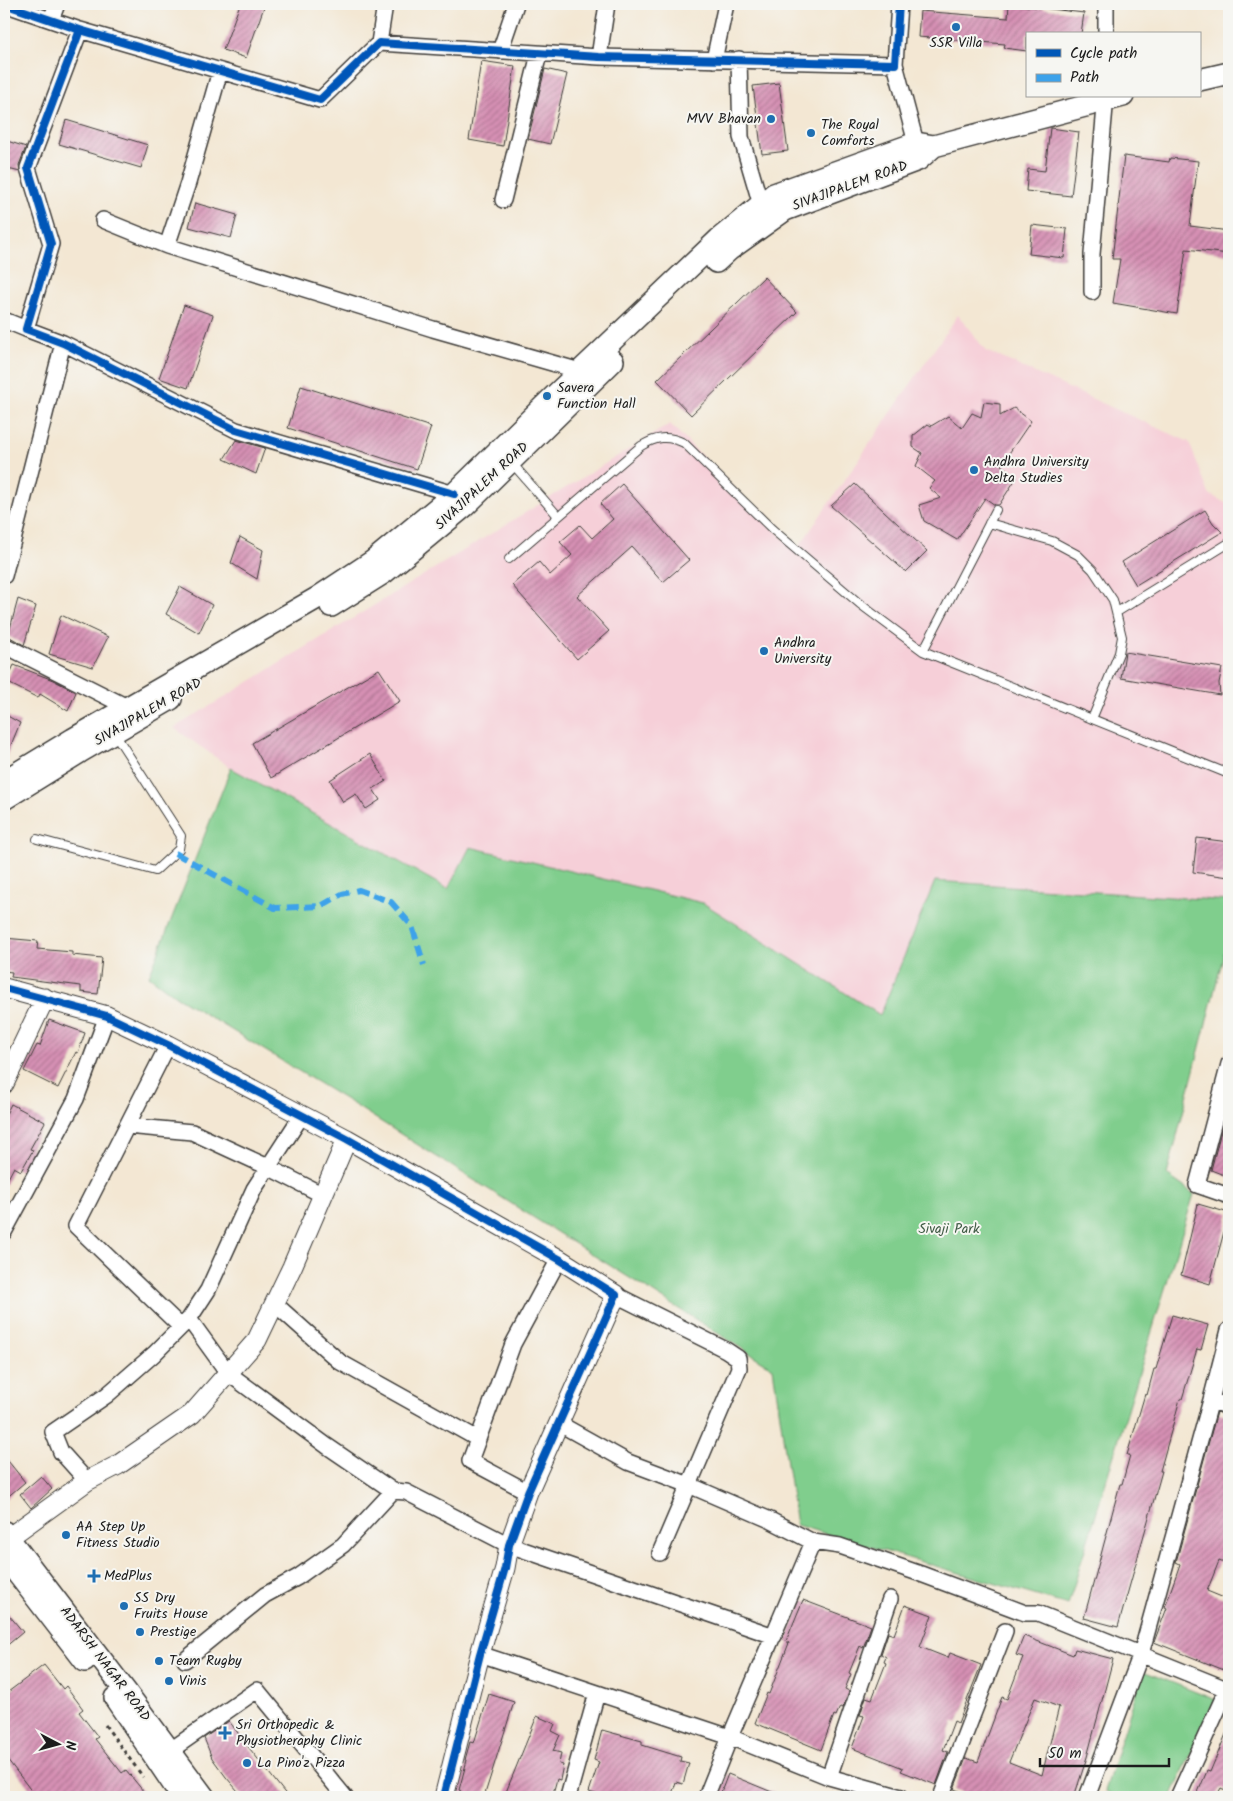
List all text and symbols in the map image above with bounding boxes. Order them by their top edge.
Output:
marker: SSR Villa [950,21,962,33]
place label: SSR Villa [930,32,982,54]
legend [1026,32,1200,98]
text: Cycle path [1070,42,1137,66]
text: Path [1070,66,1099,90]
place label: MVV Bhavan [687,108,761,130]
marker: MVV Bhavan [765,113,777,125]
place label: The Royal Comforts [821,114,880,152]
marker: The Royal Comforts [805,127,817,139]
street label: SIVAJIPALEM ROAD [789,155,911,217]
place label: Savera Function Hall [557,377,636,415]
marker: Savera Function Hall [541,390,553,402]
street label: SIVAJIPALEM ROAD [430,437,534,535]
place label: Andhra University Delta Studies [984,451,1089,489]
marker: Andhra University Delta Studies [968,464,980,476]
place label: Andhra University [774,632,832,670]
marker: Andhra University [758,645,770,657]
street label: SIVAJIPALEM ROAD [90,672,206,752]
park label: Sivaji Park [918,1218,980,1240]
place label: AA Step Up Fitness Studio [76,1516,160,1554]
marker: AA Step Up Fitness Studio [60,1529,72,1541]
place label: MedPlus [104,1565,152,1587]
marker: MedPlus [88,1570,100,1582]
place label: SS Dry Fruits House [134,1587,208,1625]
marker: SS Dry Fruits House [118,1600,130,1612]
street label: ADARSH NAGAR ROAD [54,1602,156,1726]
place label: Prestige [150,1621,197,1643]
marker: Prestige [134,1626,146,1638]
place label: Team Rugby [169,1650,242,1672]
marker: Team Rugby [153,1655,165,1667]
place label: Vinis [179,1670,207,1692]
marker: Vinis [163,1675,175,1687]
place label: Sri Orthopedic & Physiotheraphy Clinic [236,1714,362,1752]
north arrow [32,1718,82,1768]
marker: Sri Orthopedic & Physiotheraphy Clinic [218,1726,232,1740]
scale bar [1040,1736,1169,1768]
text: N [59,1740,81,1751]
text: 50 m [1048,1742,1082,1766]
place label: La Pino'z Pizza [257,1752,345,1774]
marker: La Pino'z Pizza [241,1757,253,1769]

